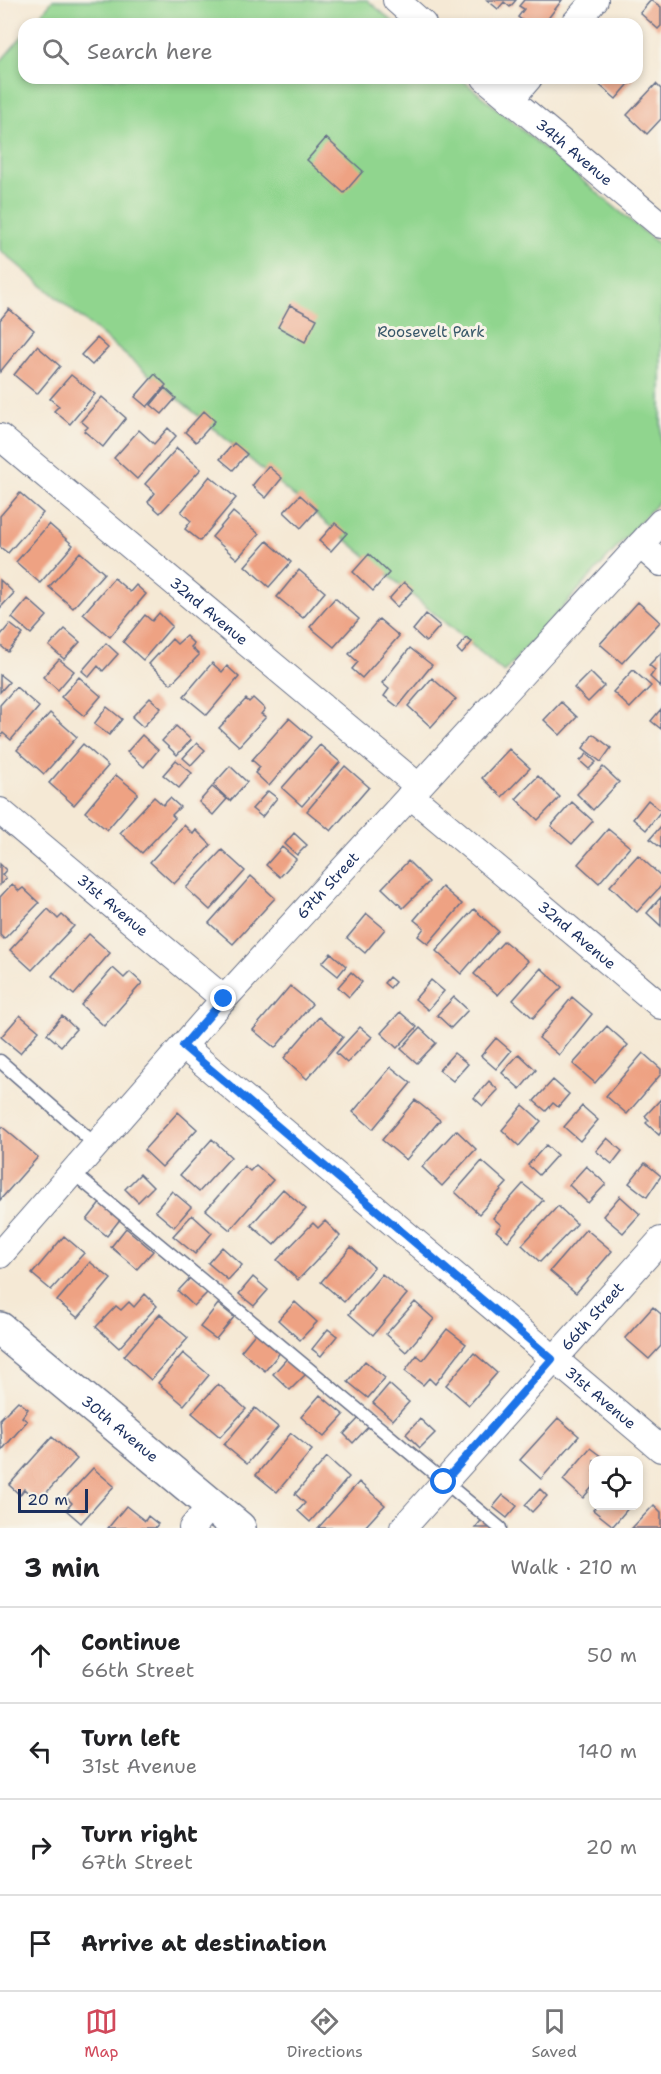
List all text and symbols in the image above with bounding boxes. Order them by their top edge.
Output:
search box [18,18,643,84]
icon: search [39,35,72,68]
text: Search here [87,37,213,66]
street label: 34th Avenue [531,115,617,190]
park label: Roosevelt Park [377,322,485,342]
street label: 32nd Avenue [165,573,252,650]
street label: 67th Street [292,848,364,923]
street label: 31st Avenue [73,870,152,941]
street label: 32nd Avenue [534,897,620,974]
route end [210,985,236,1011]
street label: 66th Street [557,1278,628,1355]
street label: 31st Avenue [561,1362,640,1434]
street label: 30th Avenue [77,1391,163,1467]
map controls [589,1456,643,1510]
button: locate [589,1456,643,1510]
route start [430,1468,456,1494]
scale bar [18,1486,88,1514]
text: 20 m [27,1489,68,1510]
text: 3 min [24,1550,100,1585]
text: Walk · 210 m [511,1554,637,1580]
text: Continue [81,1628,181,1657]
icon: ahead [24,1639,57,1672]
text: 50 m [587,1642,637,1668]
text: 66th Street [81,1657,195,1683]
text: Turn left [81,1724,180,1753]
icon: left [24,1735,57,1768]
text: 140 m [578,1738,637,1764]
text: 31st Avenue [81,1753,197,1779]
text: Turn right [81,1820,198,1849]
icon: right [24,1831,57,1864]
text: 20 m [586,1834,637,1860]
text: 67th Street [81,1849,193,1875]
icon: arrive [24,1927,57,1960]
text: Arrive at destination [81,1929,327,1958]
tab: Map [84,2005,118,2062]
tab: Directions [287,2005,363,2062]
tab: Saved [531,2005,577,2062]

